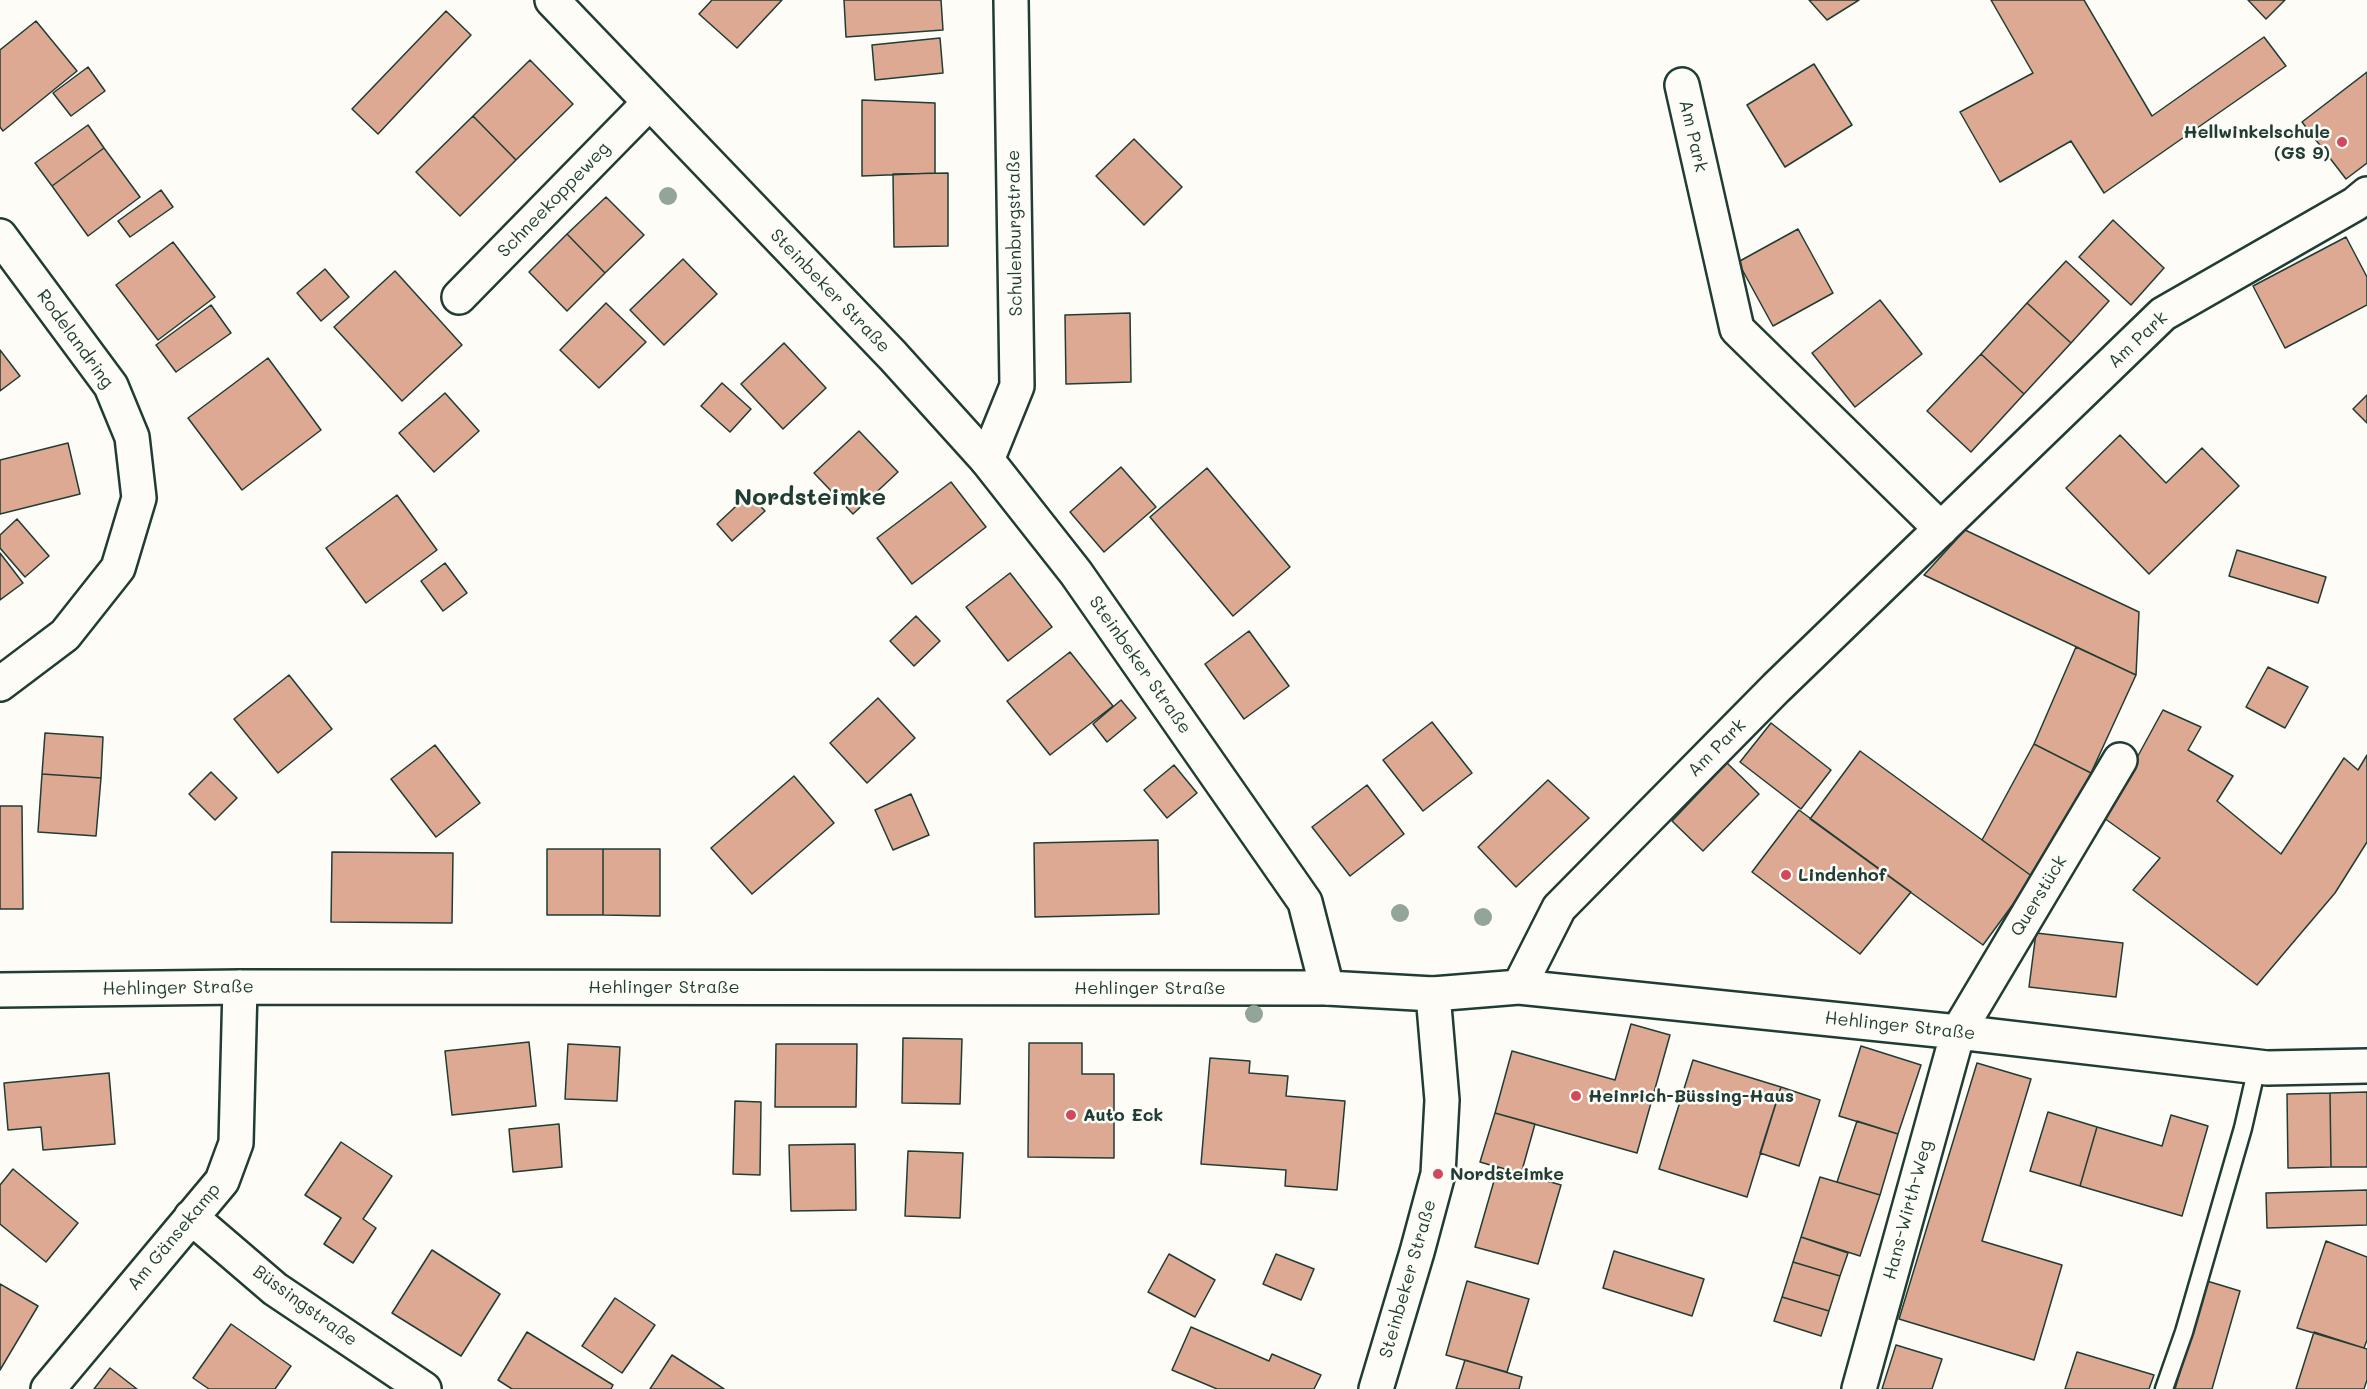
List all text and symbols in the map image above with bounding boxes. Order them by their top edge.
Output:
street label: Am Park [1674,98,1712,174]
place label: Hellwinkelschule (GS 9) [2183,121,2330,164]
marker: Hellwinkelschule (GS 9) [2335,135,2349,149]
street label: Schneekoppeweg [493,138,615,262]
street label: Schulenburgstraße [1003,150,1027,316]
street label: Steinbeker Straße [765,225,895,357]
street label: Rodelandring [32,285,118,393]
street label: Am Park [2104,307,2172,373]
district label: Nordsteimke [734,484,886,512]
street label: Steinbeker Straße [1084,592,1196,738]
street label: Am Park [1683,714,1751,782]
street label: Querstück [2006,852,2072,940]
place label: Lindenhof [1798,864,1886,886]
marker: Lindenhof [1779,868,1793,882]
street label: Hehlinger Straße [102,976,254,1000]
street label: Hehlinger Straße [588,976,740,998]
street label: Hehlinger Straße [1074,977,1226,999]
street label: Hehlinger Straße [1824,1007,1976,1045]
place label: Heinrich-Büssing-Haus [1588,1085,1794,1107]
marker: Heinrich-Büssing-Haus [1569,1089,1583,1103]
place label: Auto Eck [1083,1104,1163,1126]
marker: Auto Eck [1064,1108,1078,1122]
street label: Hans-Wirth-Weg [1879,1138,1937,1282]
place label: Nordsteimke [1450,1163,1564,1185]
marker: Nordsteimke [1431,1167,1445,1181]
street label: Am Gänsekamp [123,1179,225,1295]
street label: Steinbeker Straße [1375,1197,1441,1361]
street label: Büssingstraße [249,1261,361,1351]

